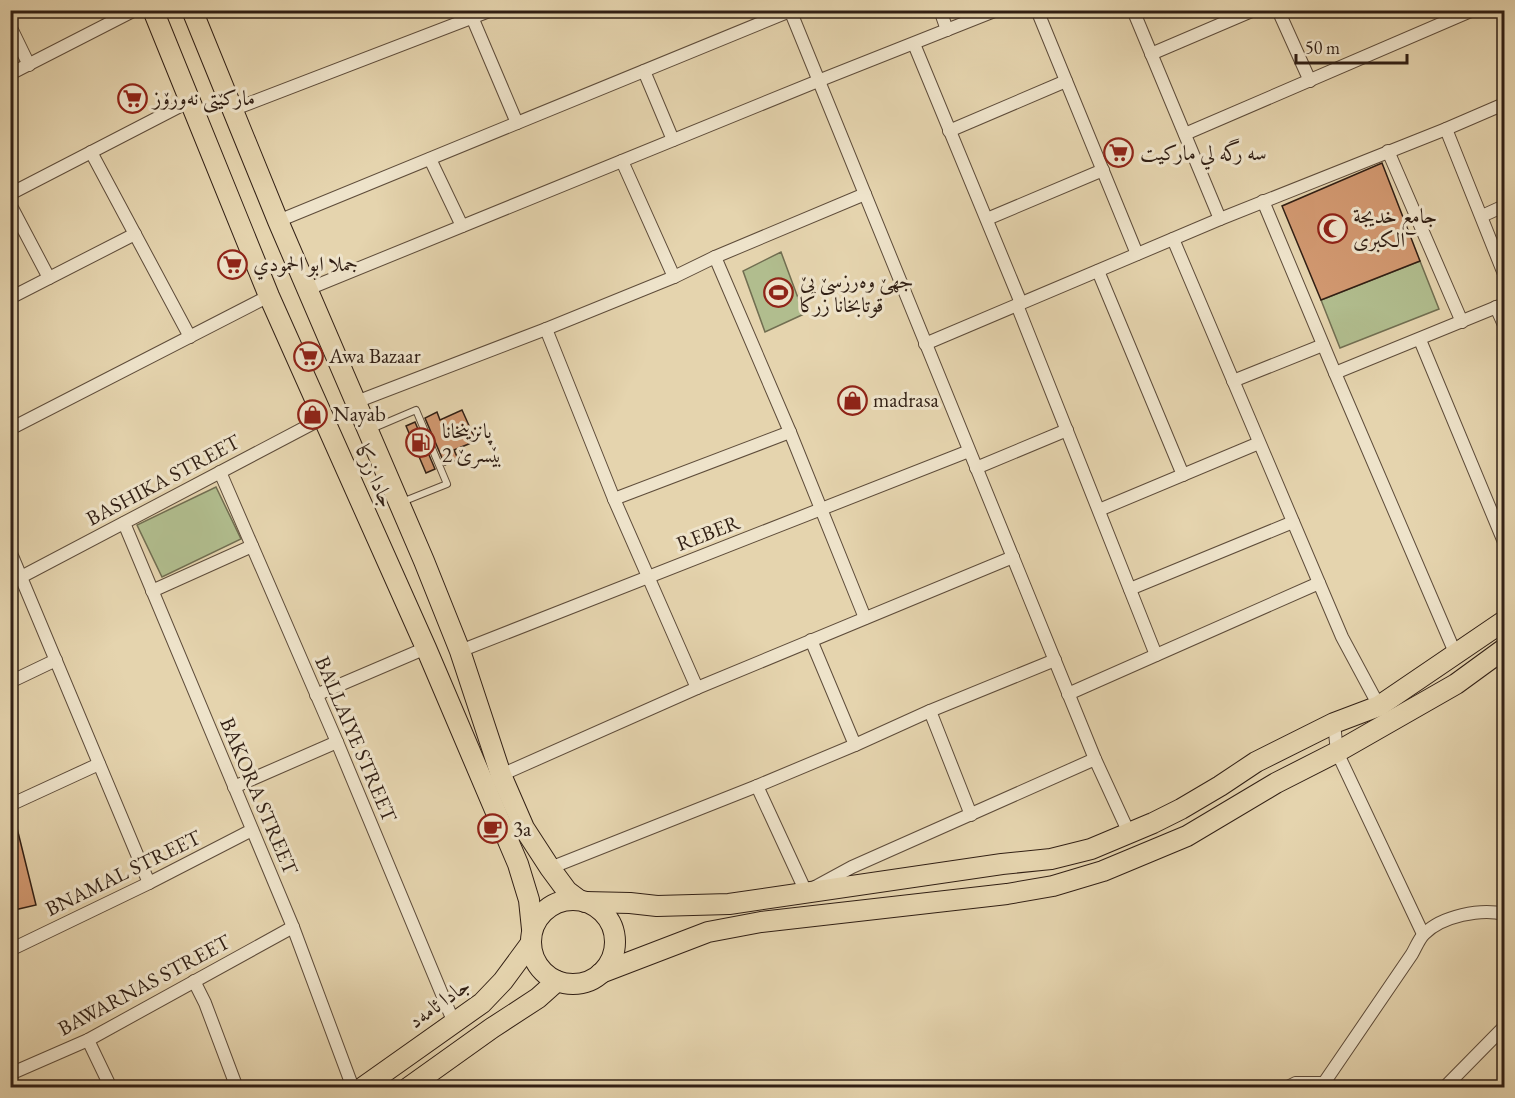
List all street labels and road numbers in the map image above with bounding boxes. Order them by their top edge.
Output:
street label: BASHIKA STREET [81,427,245,531]
street label: جادا زرکا [350,440,401,511]
street label: REBER [672,508,744,557]
street label: BALLAIYE STREET [309,652,404,827]
street label: BAKORA STREET [214,713,305,879]
street label: BNAMAL STREET [40,823,206,922]
street label: BAWARNAS STREET [53,927,236,1041]
street label: جادا ئامەد [402,971,475,1034]

